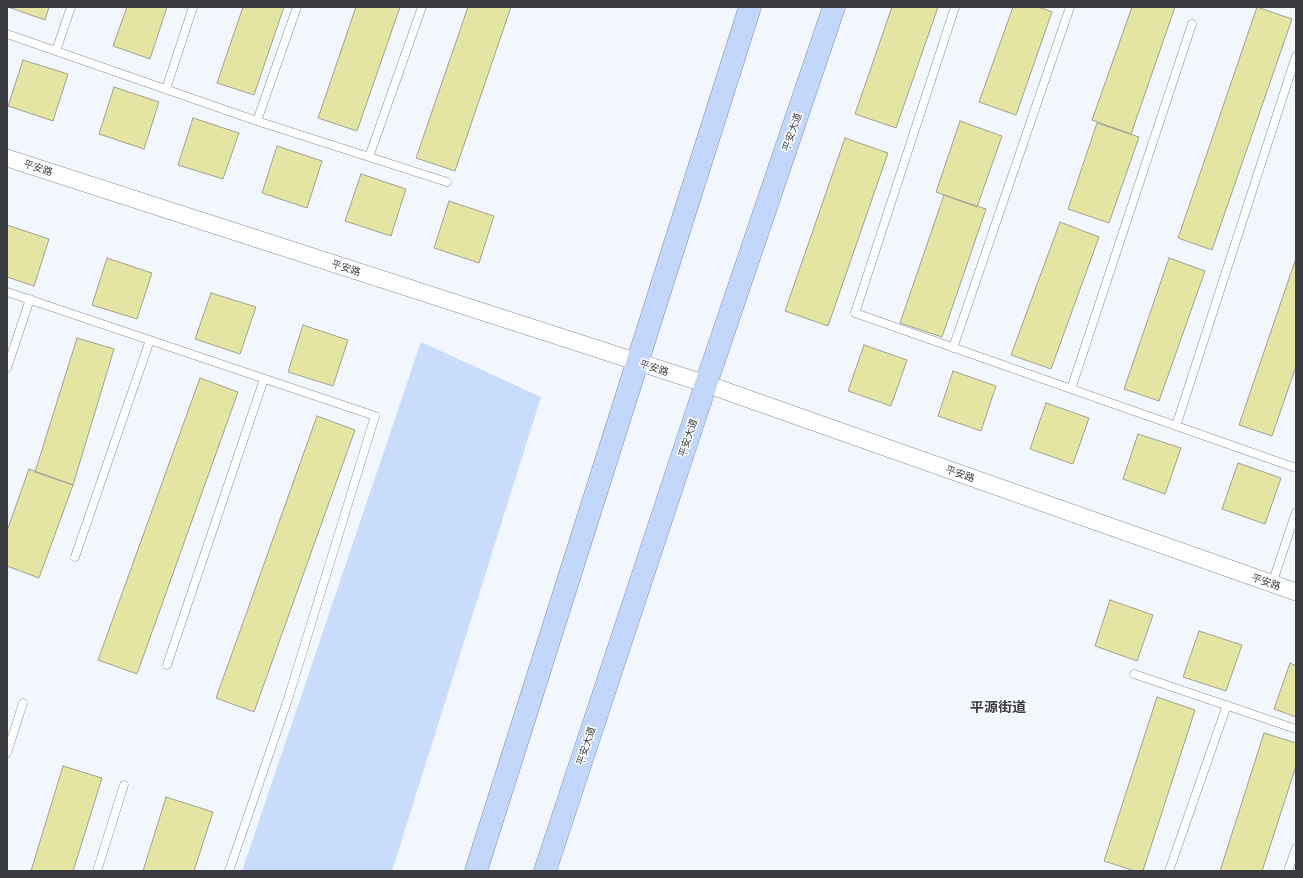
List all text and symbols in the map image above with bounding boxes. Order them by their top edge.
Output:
street label: 平安大道 [780,111,804,153]
street label: 平安路 [22,158,54,178]
street label: 平安路 [330,258,362,278]
street label: 平安路 [638,358,670,378]
street label: 平安大道 [676,417,700,459]
street label: 平安路 [944,463,976,485]
street label: 平安路 [1250,571,1282,593]
district label: 平源街道 [970,699,1026,715]
street label: 平安大道 [574,725,598,767]

